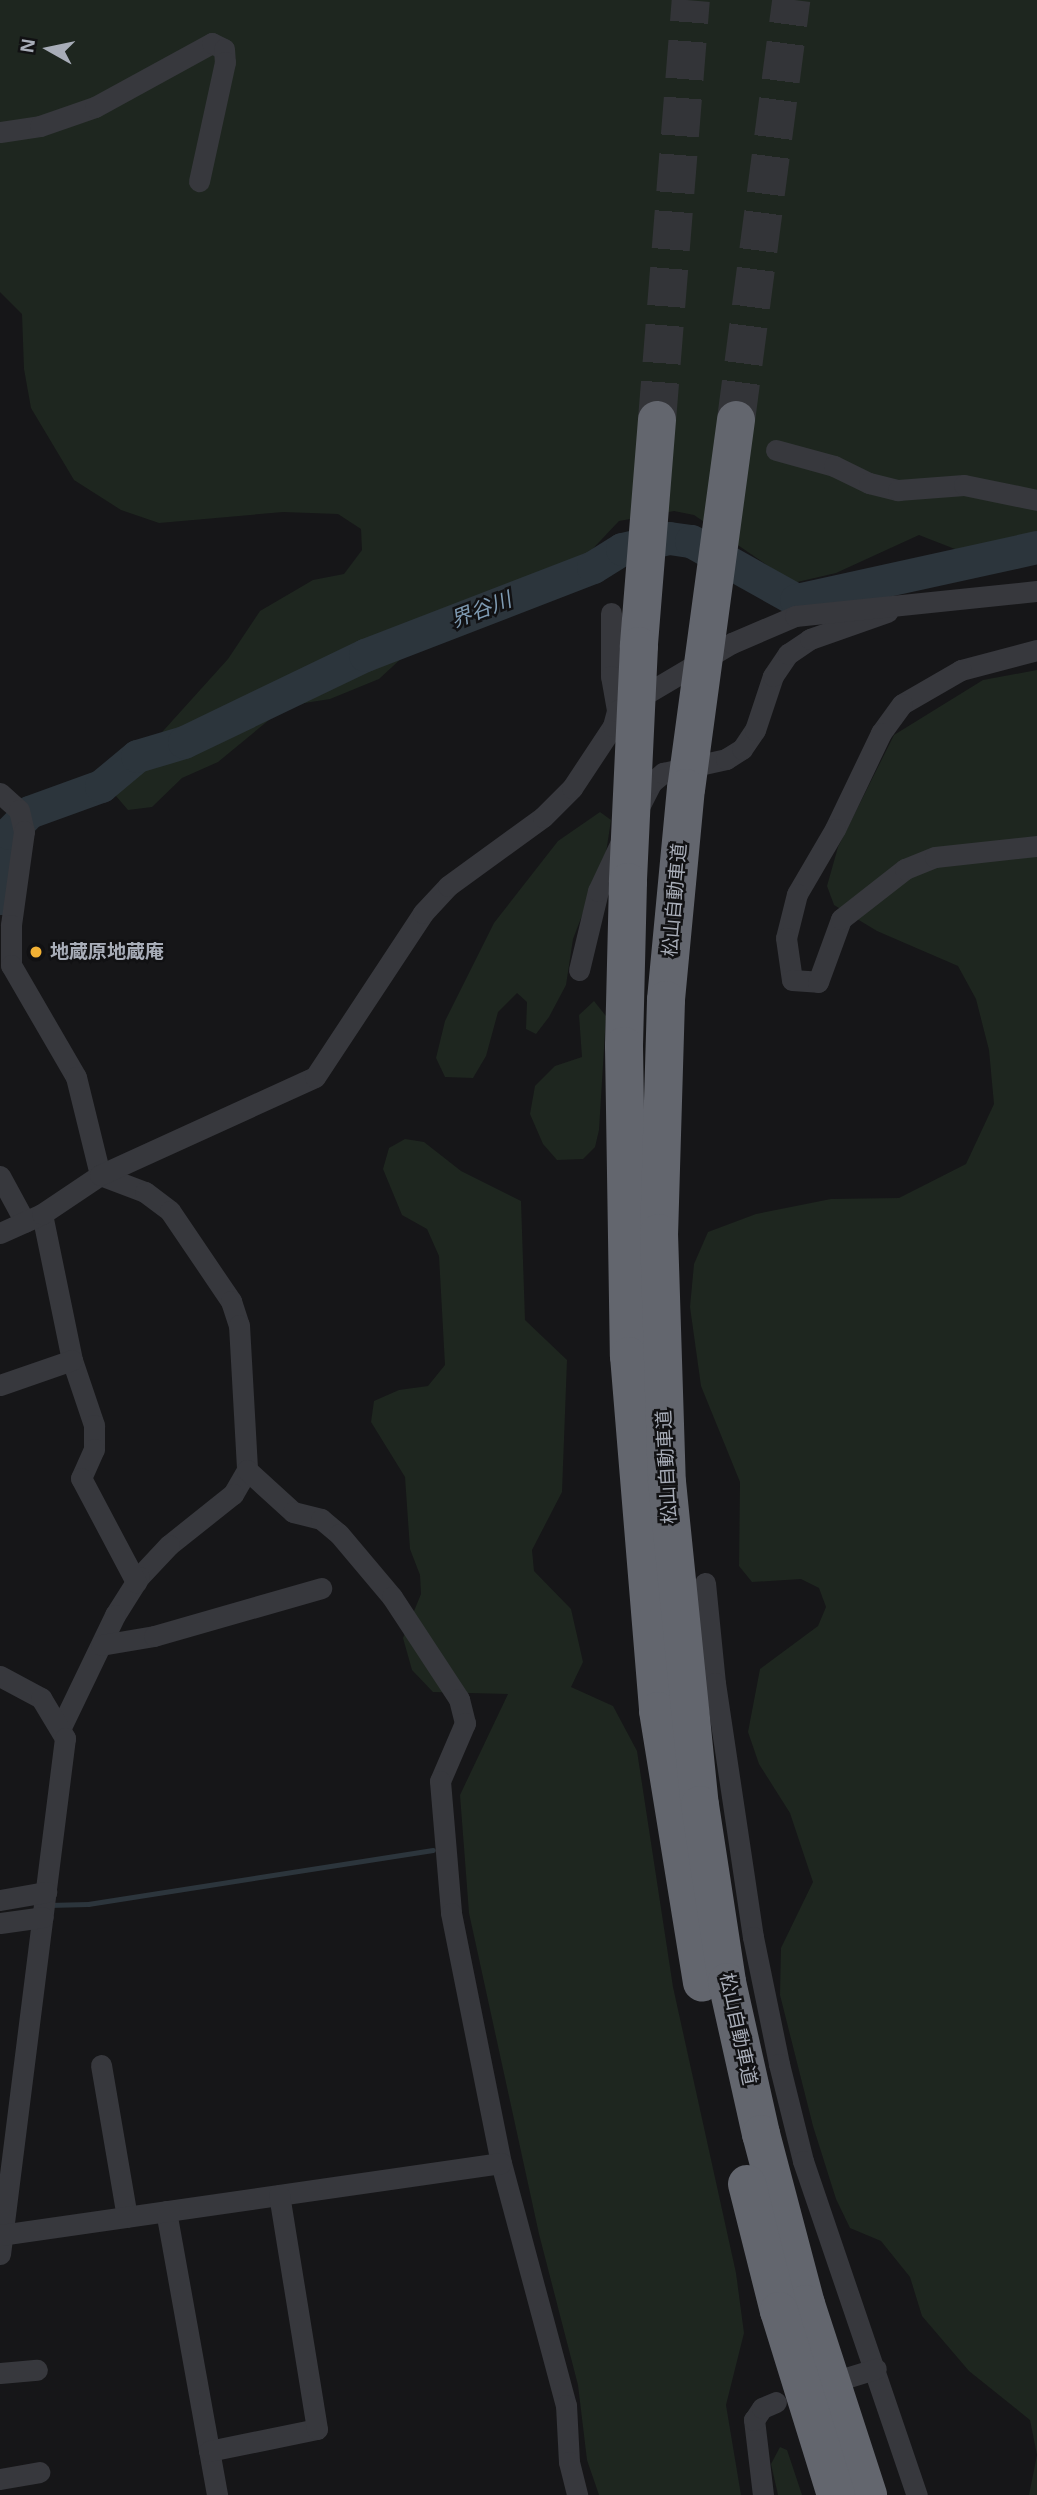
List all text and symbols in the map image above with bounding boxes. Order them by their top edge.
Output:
north arrow [14,14,84,84]
text: N [16,37,39,54]
water label: 界谷川 [447,587,515,633]
street label: 松山自動車道 [659,842,691,958]
place label: 地蔵原地蔵庵 [50,941,164,963]
marker: 地蔵原地蔵庵 [28,944,44,960]
street label: 松山自動車道 [653,1409,681,1525]
street label: 松山自動車道 [715,1971,761,2087]

